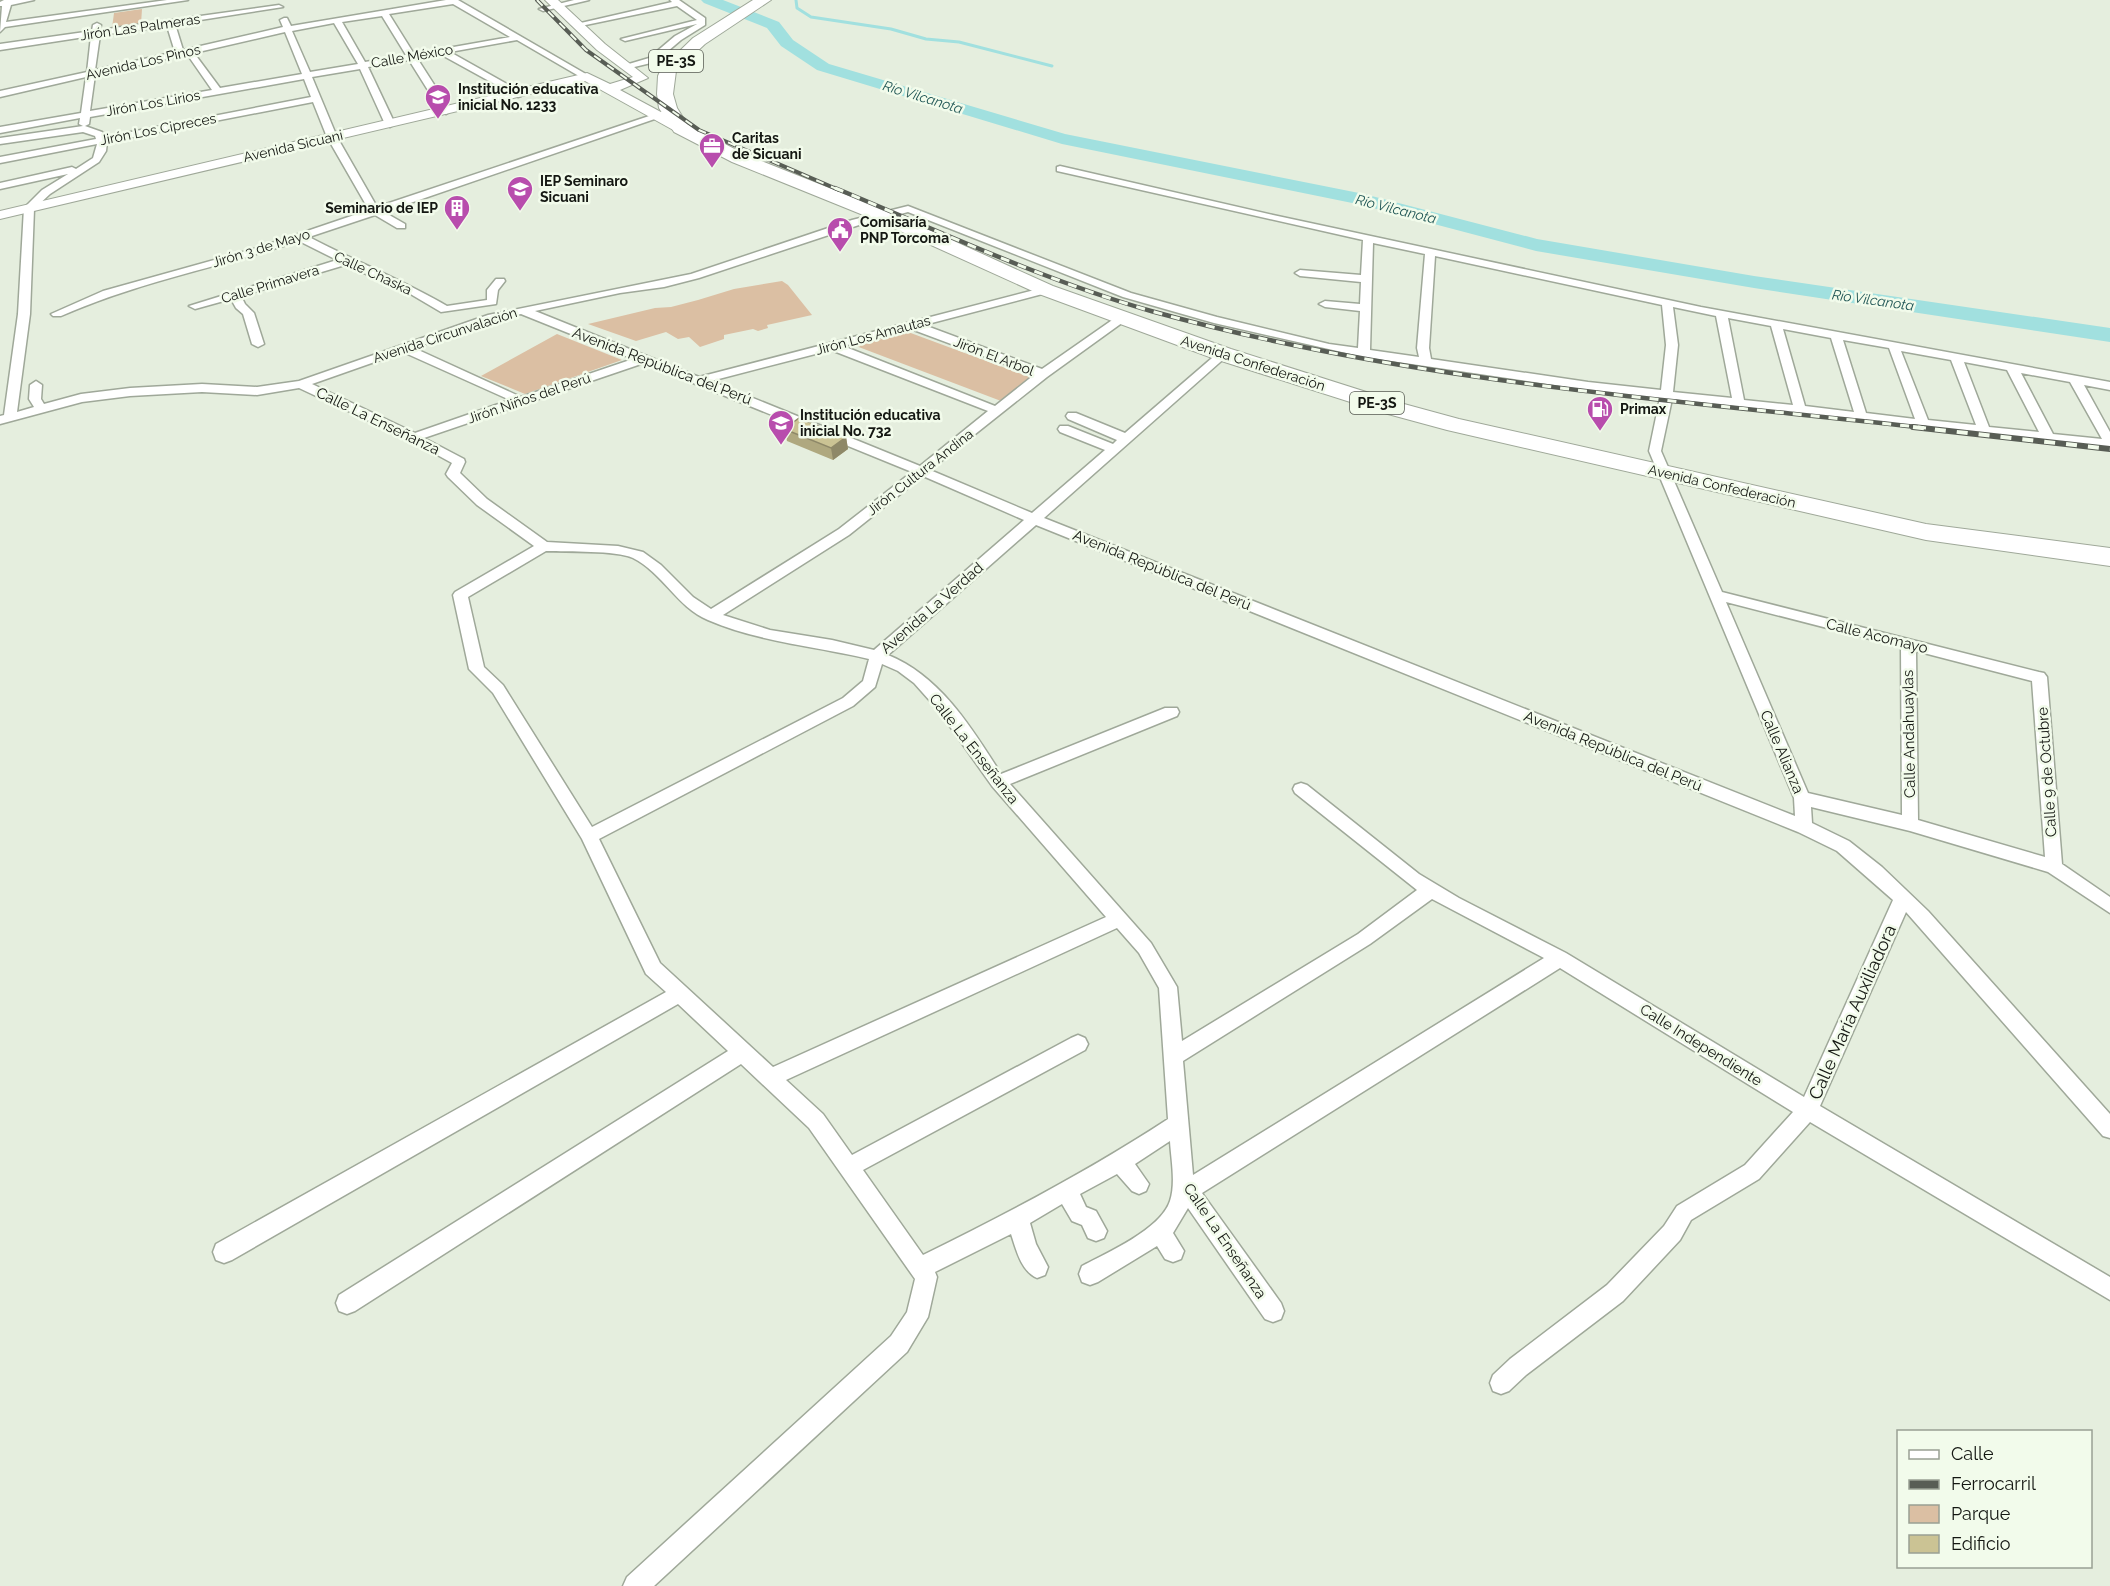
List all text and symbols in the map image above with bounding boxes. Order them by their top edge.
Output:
street label: Jirón Las Palmeras [79,11,201,43]
street label: Avenida Los Pinos [84,41,202,83]
street label: Calle México [370,41,454,71]
road number: PE-3S [649,50,703,72]
water label: Río Vilcanota [881,77,965,117]
place label: Institución educativa inicial No. 1233 [458,81,599,113]
school or university icon: Institución educativa inicial No. 1233 [423,82,453,120]
street label: Jirón Los Lirios [105,87,202,119]
street label: Jirón Los Cipreces [99,110,218,148]
street label: Avenida Sicuani [242,127,344,165]
place label: Caritas de Sicuani [732,130,802,162]
office icon: Caritas de Sicuani [697,131,727,169]
place label: IEP Seminaro Sicuani [540,173,629,205]
school or university icon: IEP Seminaro Sicuani [505,174,535,212]
water label: Río Vilcanota [1354,191,1438,227]
building icon: Seminario de IEP [442,193,472,231]
place label: Seminario de IEP [325,200,438,216]
place label: Comisaría PNP Torcoma [860,214,949,246]
public building icon: Comisaría PNP Torcoma [825,215,855,253]
street label: Jirón 3 de Mayo [210,226,312,270]
street label: Calle Chaska [332,248,414,298]
street label: Calle Primavera [219,262,321,306]
water label: Río Vilcanota [1831,286,1915,314]
street label: Avenida Circunvalación [371,304,519,366]
street label: Jirón Los Amautas [814,312,932,358]
street label: Avenida República del Perú [570,323,754,409]
street label: Avenida Confederación [1179,332,1327,394]
street label: Jirón El Arbol [952,333,1037,379]
street label: Jirón Niños del Perú [465,369,593,427]
street label: Calle La Enseñanza [313,383,443,459]
road number: PE-3S [1350,392,1404,414]
fuel station icon: Primax [1585,394,1615,432]
place label: Primax [1620,401,1667,417]
place label: Institución educativa inicial No. 732 [800,407,941,439]
school or university icon: Institución educativa inicial No. 732 [766,408,796,446]
street label: Jirón Cultura Andina [864,426,976,518]
street label: Avenida Confederación [1647,461,1797,511]
street label: Avenida República del Perú [1070,526,1254,614]
street label: Avenida La Verdad [877,559,987,657]
street label: Calle Acomayo [1824,615,1930,657]
street label: Calle Andahuaylas [1899,670,1919,798]
street label: Calle La Enseñanza [925,690,1023,808]
street label: Calle 9 de Octubre [2033,706,2061,838]
street label: Avenida República del Perú [1521,707,1705,795]
street label: Calle Alianza [1756,708,1808,796]
street label: Calle María Auxiliadora [1804,921,1900,1103]
street label: Calle Independiente [1637,1000,1765,1090]
street label: Calle La Enseñanza [1180,1180,1270,1302]
legend [1897,1430,2092,1568]
text: Calle [1951,1443,1994,1464]
text: Ferrocarril [1951,1473,2036,1494]
text: Parque [1951,1503,2011,1524]
text: Edificio [1951,1533,2011,1554]

